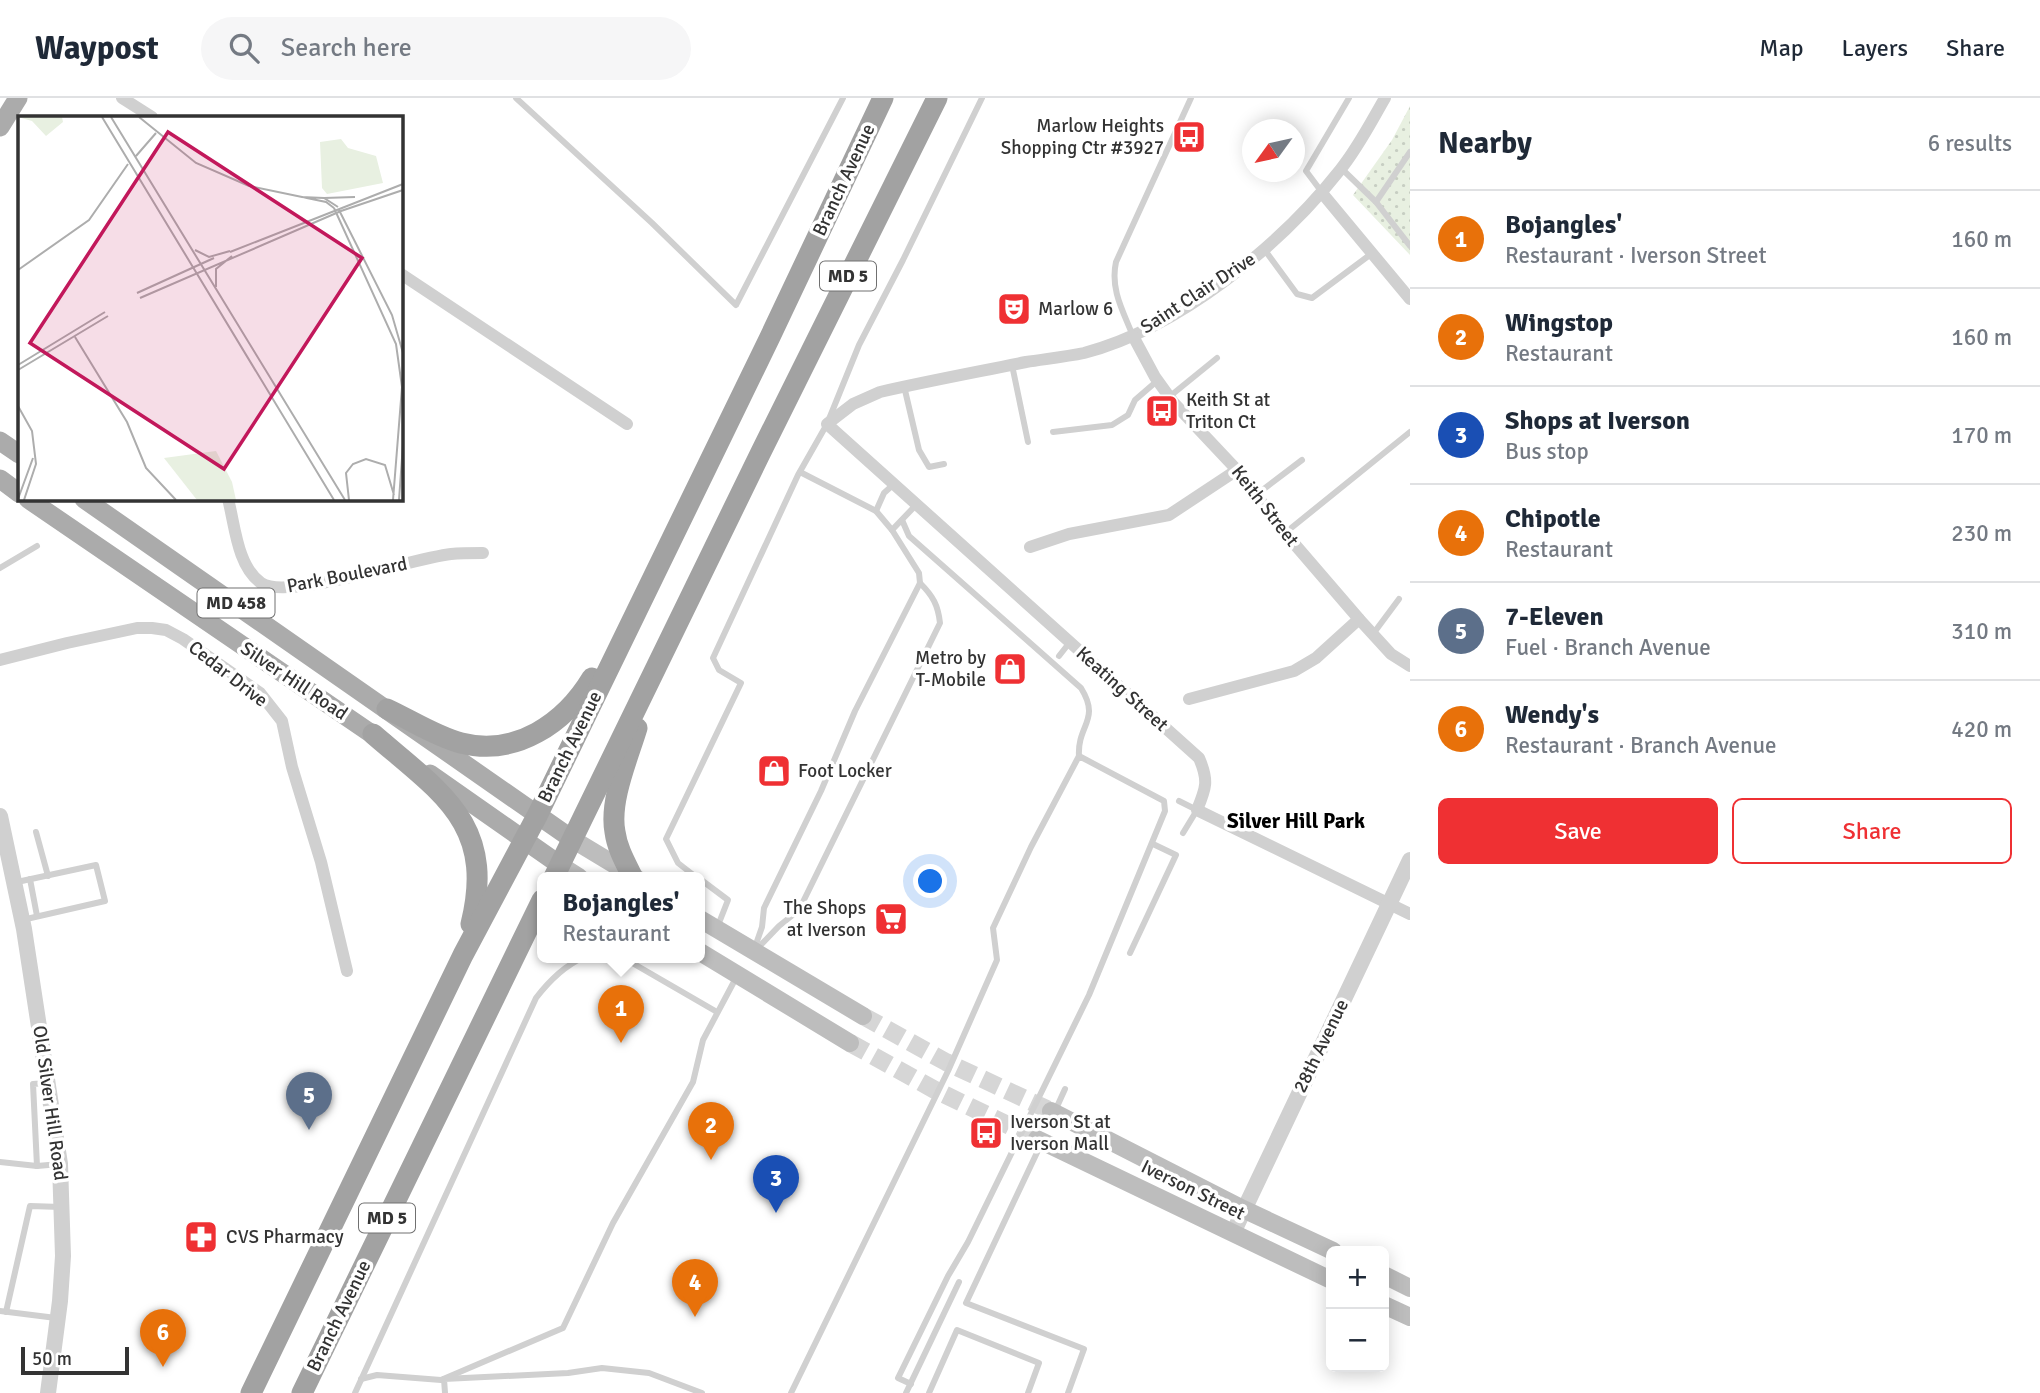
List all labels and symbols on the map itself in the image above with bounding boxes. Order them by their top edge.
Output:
place label: Marlow Heights Shopping Ctr #3927 [1001,114,1164,160]
inset map [18,116,402,500]
bus stop icon: Marlow Heights Shopping Ctr #3927 [1170,118,1208,156]
north arrow [1242,119,1305,182]
street label: Branch Avenue [808,120,880,240]
street label: Saint Clair Drive [1136,247,1260,339]
road number: MD 5 [820,261,876,290]
theatre icon: Marlow 6 [995,290,1033,328]
place label: Marlow 6 [1038,297,1113,321]
place label: Keith St at Triton Ct [1186,388,1271,434]
bus stop icon: Keith St at Triton Ct [1143,392,1181,430]
street label: Keith Street [1226,461,1304,552]
street label: Park Boulevard [285,552,409,598]
road number: MD 458 [198,588,274,618]
street label: Cedar Drive [183,636,273,712]
street label: Silver Hill Road [236,636,352,726]
street label: Keating Street [1071,641,1173,737]
place label: Metro by T-Mobile [915,646,986,692]
shop icon: Metro by T-Mobile [991,650,1029,688]
street label: Branch Avenue [533,687,607,807]
shop icon: Foot Locker [755,752,793,790]
place label: Foot Locker [798,759,892,783]
district label: Silver Hill Park [1227,808,1365,834]
your location [913,864,947,898]
place label: The Shops at Iverson [783,896,866,942]
supermarket icon: The Shops at Iverson [872,900,910,938]
pin: 1 [598,985,644,1043]
street label: 28th Avenue [1288,995,1354,1097]
street label: Old Silver Hill Road [27,1024,73,1182]
pin: 5 [286,1072,332,1130]
pin: 2 [688,1102,734,1160]
place label: Iverson St at Iverson Mall [1010,1110,1111,1156]
bus stop icon: Iverson St at Iverson Mall [967,1114,1005,1152]
pin: 3 [753,1155,799,1213]
street label: Iverson Street [1137,1155,1249,1226]
road number: MD 5 [359,1204,415,1232]
pharmacy icon: CVS Pharmacy [182,1218,220,1256]
place label: CVS Pharmacy [226,1225,344,1249]
street label: Branch Avenue [302,1256,376,1376]
pin: 4 [672,1259,718,1317]
pin: 6 [140,1309,186,1367]
scale bar [21,1344,130,1376]

